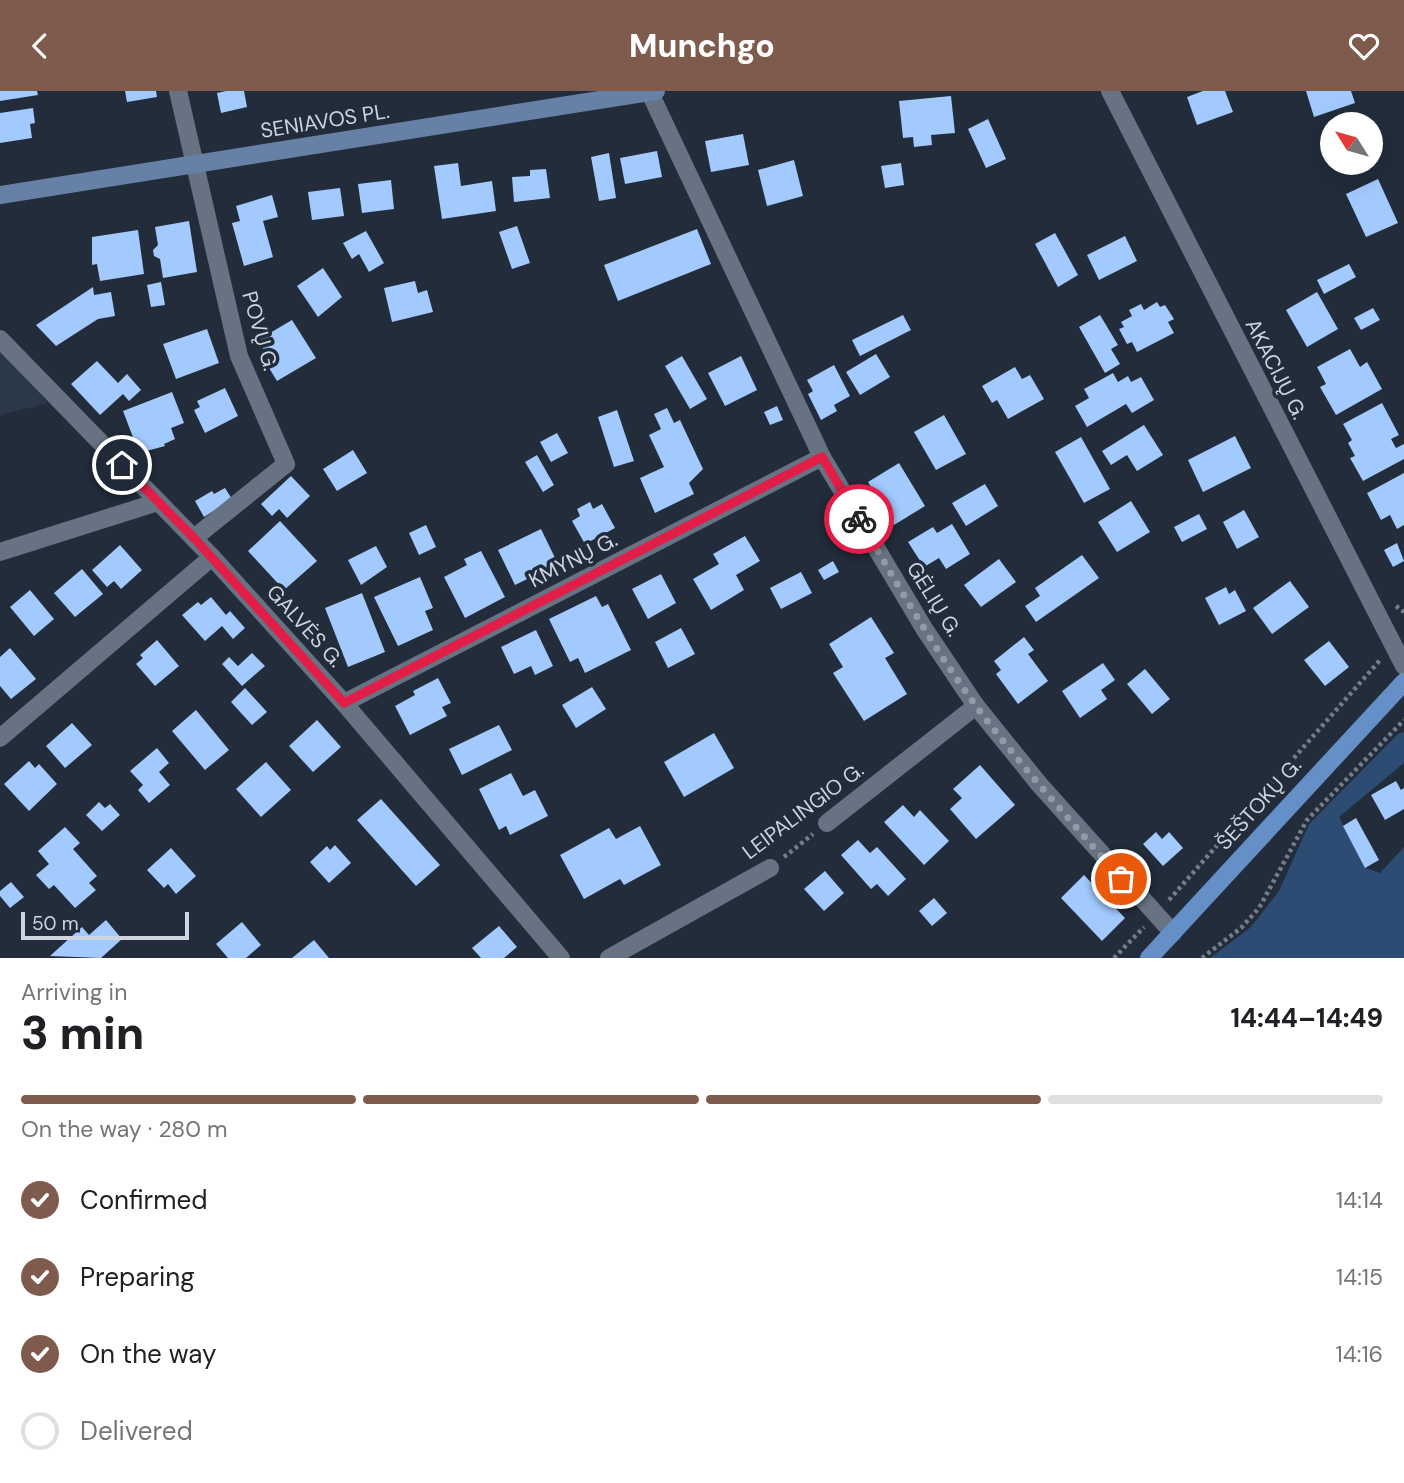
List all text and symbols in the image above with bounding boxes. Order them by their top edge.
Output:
text: Munchgo [629,25,775,67]
icon: back [21,27,59,65]
icon: heart [1345,27,1383,65]
street label: SENIAVOS PL. [258,97,392,145]
north arrow [1320,112,1382,175]
map controls [1320,112,1383,175]
street label: POVŲ G. [235,288,285,374]
street label: AKACIJŲ G. [1239,314,1313,424]
pin [92,435,152,495]
icon: home [103,446,141,484]
courier [824,484,894,554]
icon: bike [840,500,878,538]
street label: KMYNŲ G. [524,526,622,594]
street label: GĖLIŲ G. [900,556,968,642]
street label: GALVĖS G. [260,579,350,673]
street label: ŠEŠTOKŲ G. [1210,752,1308,856]
street label: LEIPALINGIO G. [737,756,869,866]
pin [1091,849,1151,909]
icon: bag [1102,860,1140,898]
scale bar [21,909,189,941]
text: 50 m [32,911,79,936]
text: Arriving in [21,977,127,1007]
text: 14:44–14:49 [1230,1001,1383,1035]
text: 3 min [21,1003,144,1063]
text: On the way · 280 m [21,1114,228,1144]
icon: check [21,1181,59,1219]
text: Confirmed [80,1183,207,1217]
text: 14:14 [1336,1185,1383,1215]
icon: check [21,1258,59,1296]
text: Preparing [80,1260,195,1294]
text: 14:15 [1336,1262,1383,1292]
icon: check [21,1335,59,1373]
text: On the way [80,1337,216,1371]
text: 14:16 [1336,1339,1383,1369]
text: Delivered [80,1414,193,1448]

